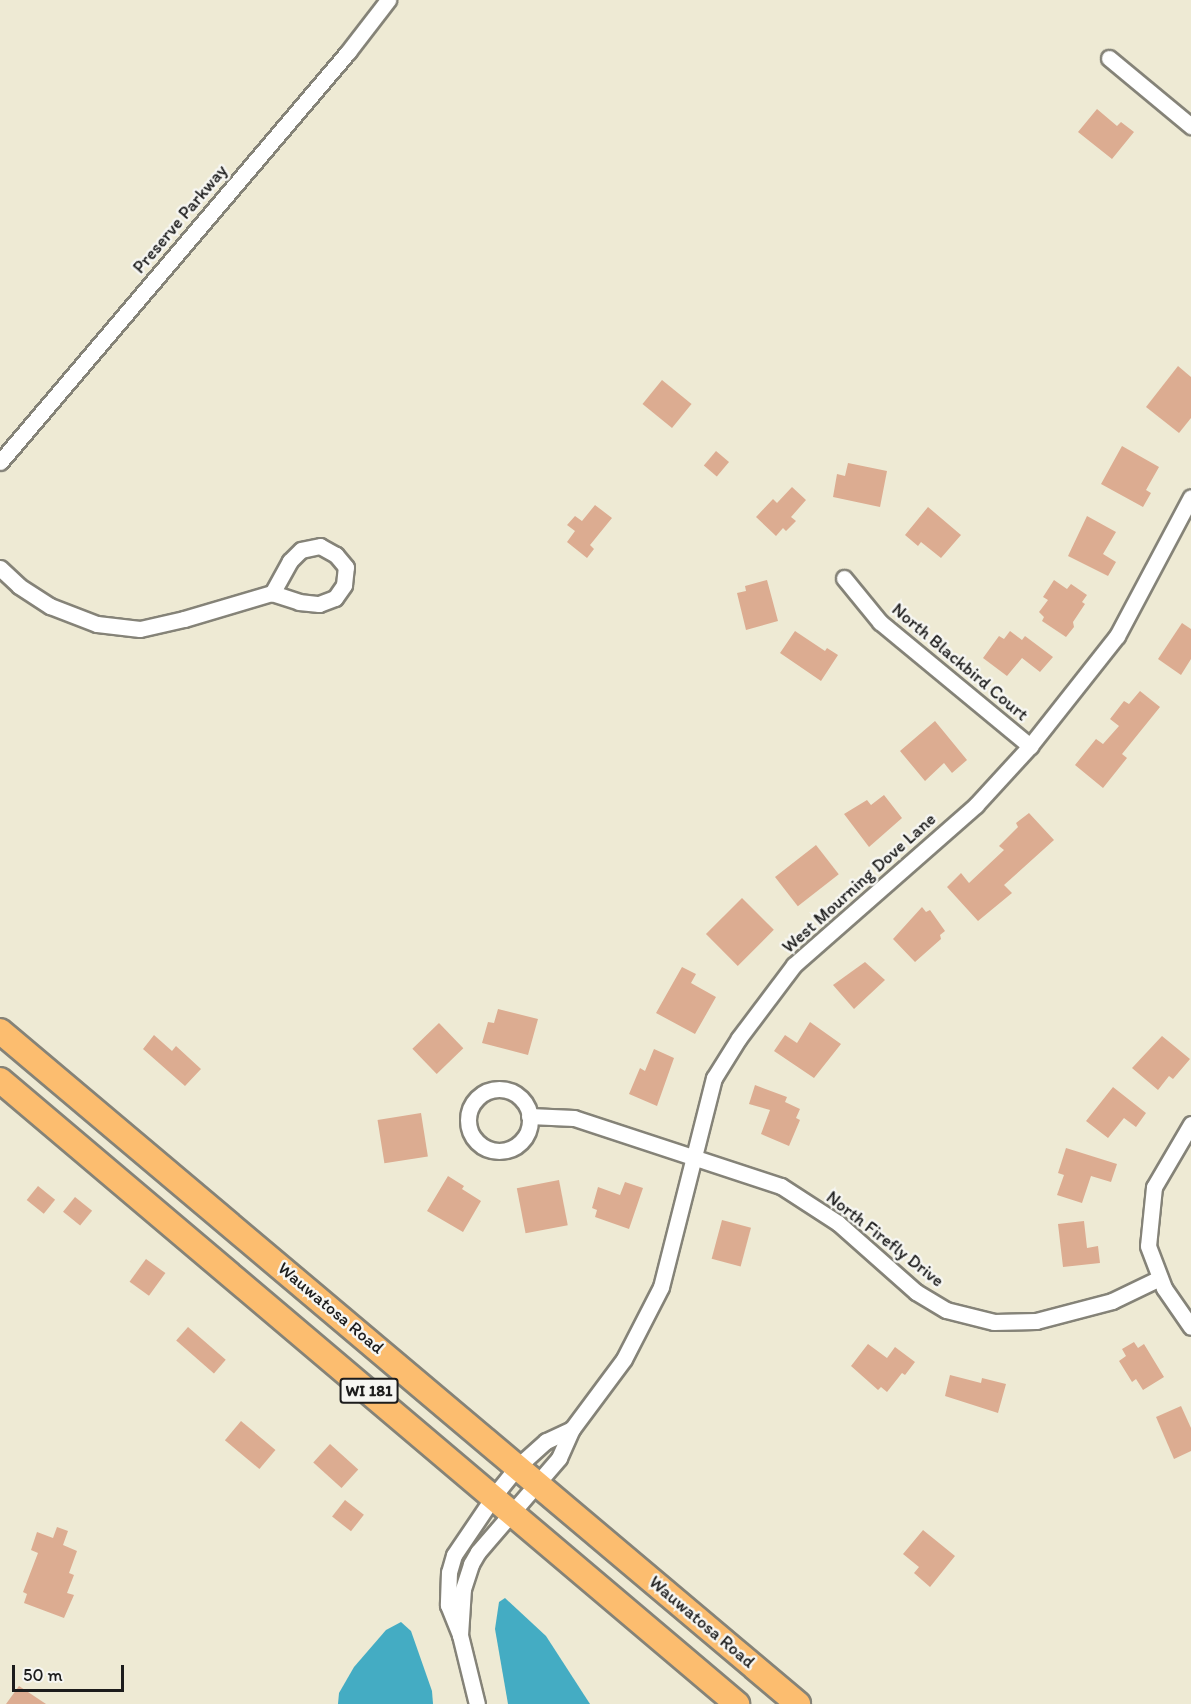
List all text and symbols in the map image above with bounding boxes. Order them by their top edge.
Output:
street label: Preserve Parkway [128,160,232,278]
street label: North Blackbird Court [887,599,1033,725]
street label: West Mourning Dove Lane [778,808,940,958]
street label: North Firefly Drive [822,1186,948,1292]
street label: Wauwatosa Road [274,1258,388,1358]
road number: WI 181 [339,1378,399,1404]
street label: Wauwatosa Road [645,1572,759,1672]
scale bar [15,1653,128,1691]
text: 50 m [23,1664,63,1686]

